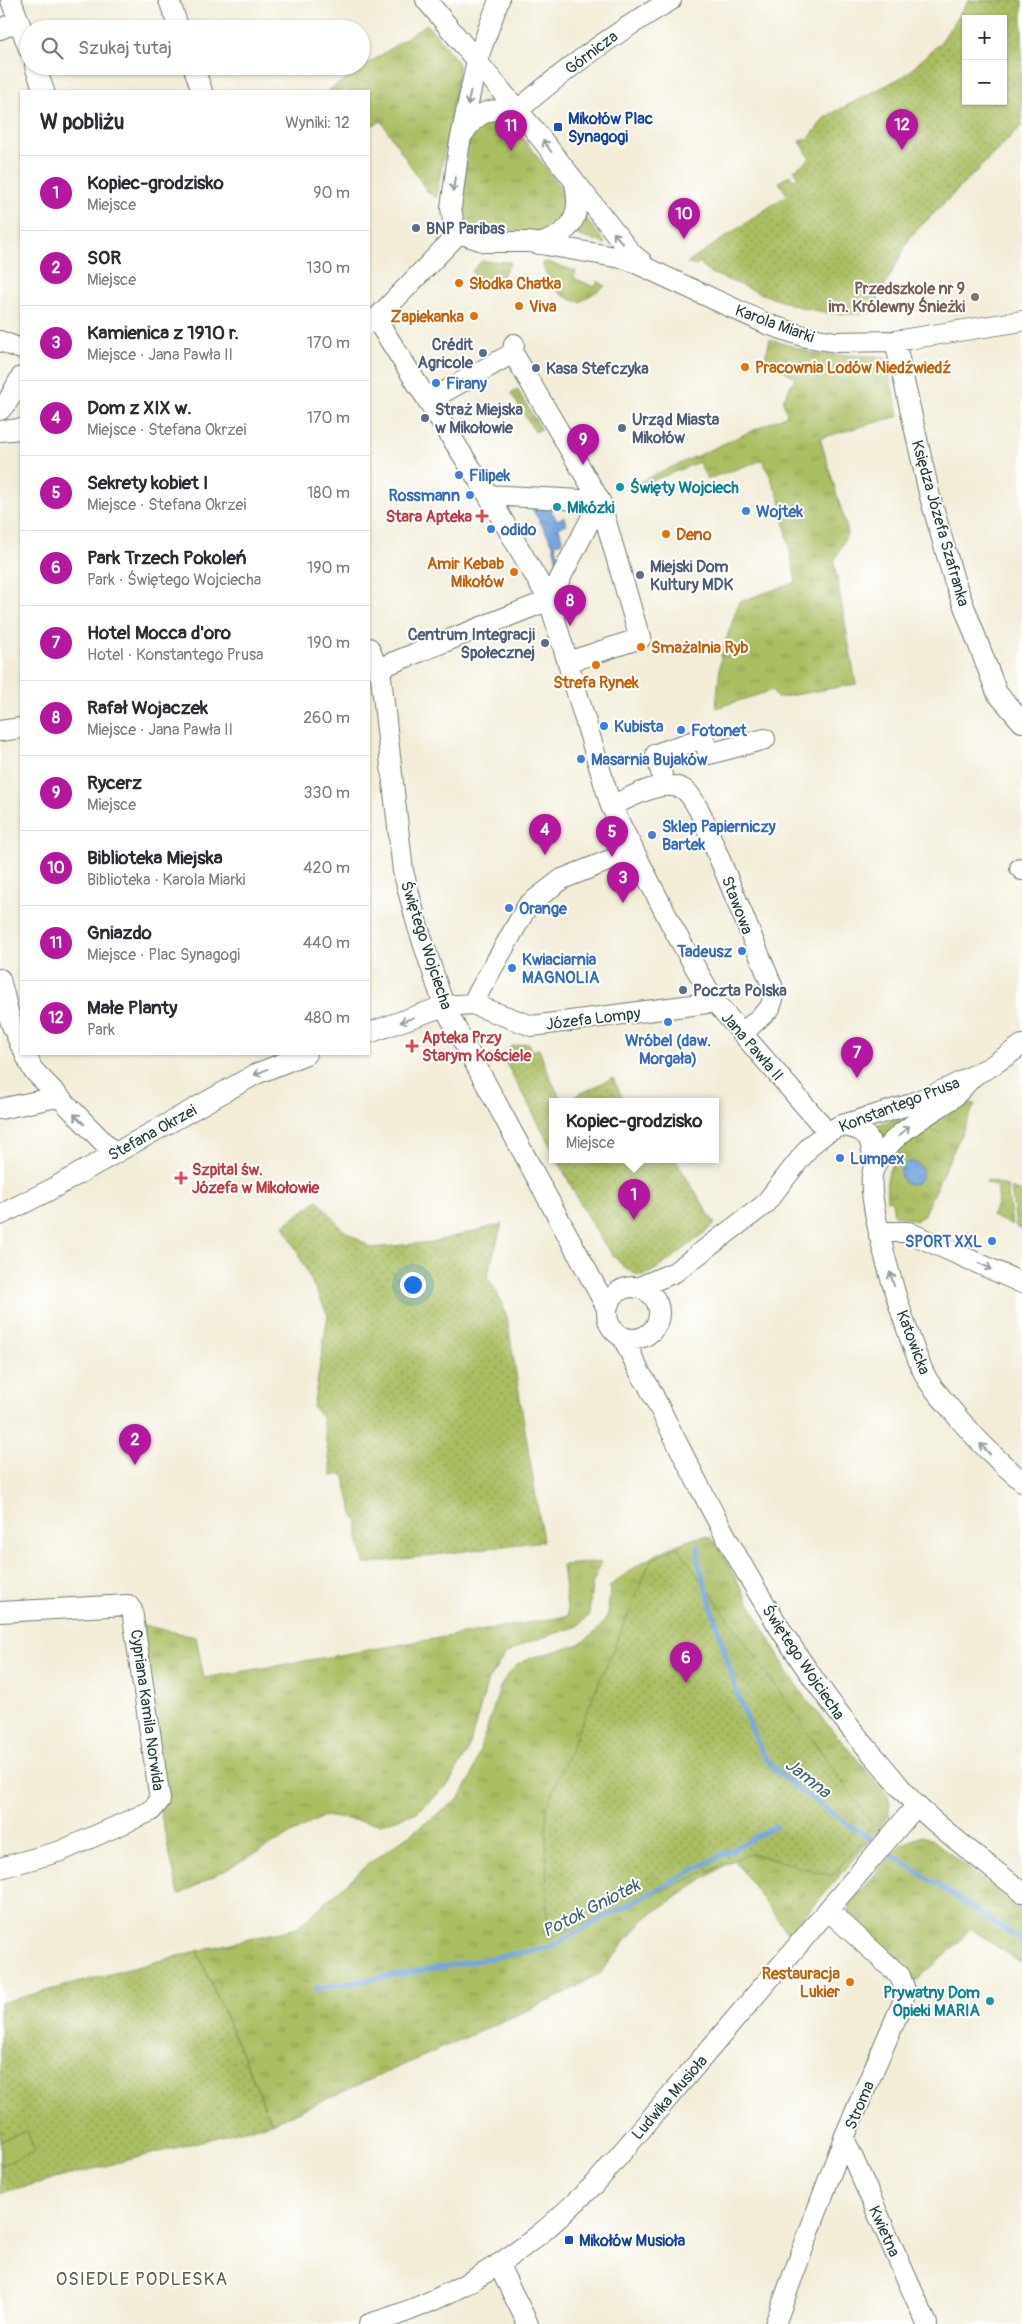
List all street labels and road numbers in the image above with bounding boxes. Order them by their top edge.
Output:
street label: Górnicza [561,26,622,79]
street label: Karola Miarki [732,300,817,348]
street label: Księdza Józefa Szafranka [907,438,973,609]
street label: Stawowa [717,873,757,937]
street label: Świętego Wojciecha [396,879,456,1012]
street label: Józefa Lompy [545,1003,642,1035]
street label: Jana Pawła II [717,1008,788,1085]
street label: Konstantego Prusa [836,1073,963,1137]
street label: Stefana Okrzei [105,1100,200,1165]
street label: Katowicka [892,1307,934,1377]
street label: Świętego Wojciecha [757,1601,849,1724]
street label: Cypriana Kamila Norwida [126,1628,168,1792]
street label: Ludwika Musioła [628,2051,712,2144]
street label: Stroma [841,2078,879,2133]
street label: Kwietna [864,2203,904,2260]

